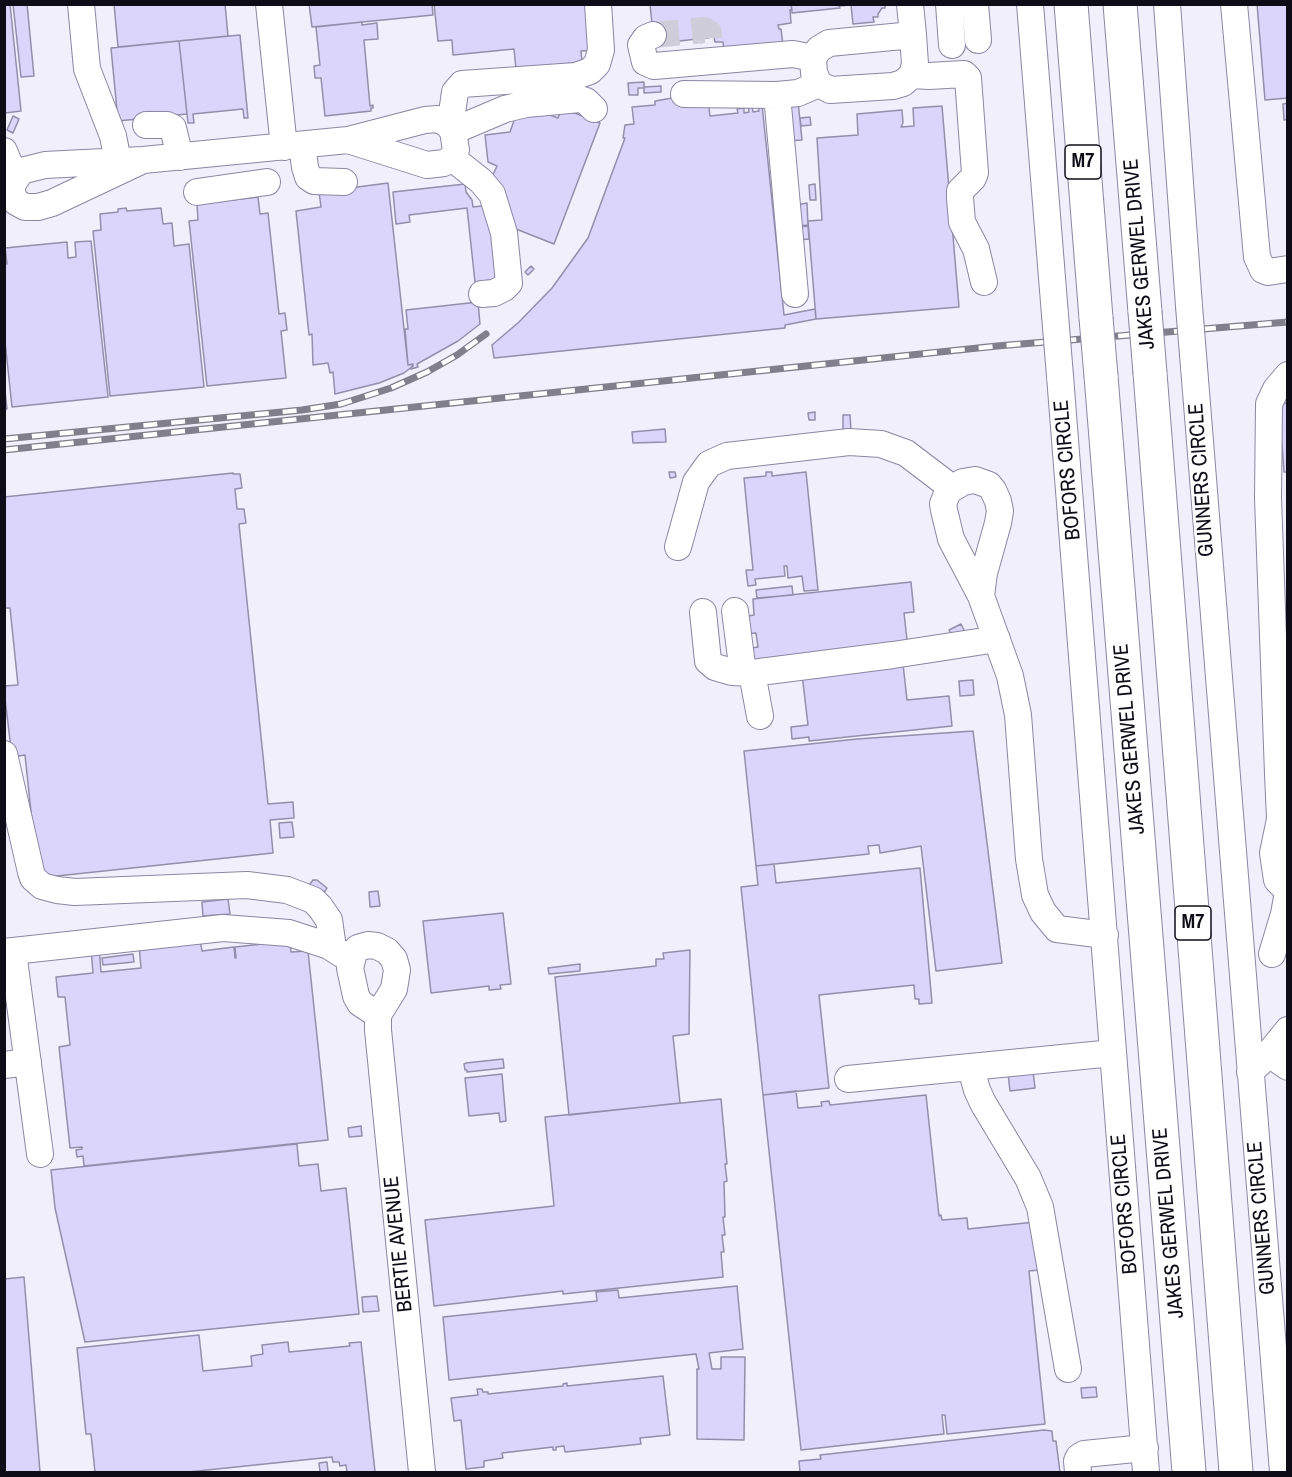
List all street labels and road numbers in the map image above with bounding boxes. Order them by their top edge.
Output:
road number: M7 [1065,145,1101,179]
street label: JAKES GERWEL DRIVE [1119,158,1161,350]
street label: BOFORS CIRCLE [1049,399,1087,541]
street label: GUNNERS CIRCLE [1184,402,1220,558]
street label: JAKES GERWEL DRIVE [1109,643,1151,835]
road number: M7 [1175,906,1211,940]
street label: JAKES GERWEL DRIVE [1148,1127,1190,1319]
street label: BOFORS CIRCLE [1106,1133,1144,1275]
street label: GUNNERS CIRCLE [1243,1140,1281,1296]
street label: BERTIE AVENUE [379,1175,419,1313]

